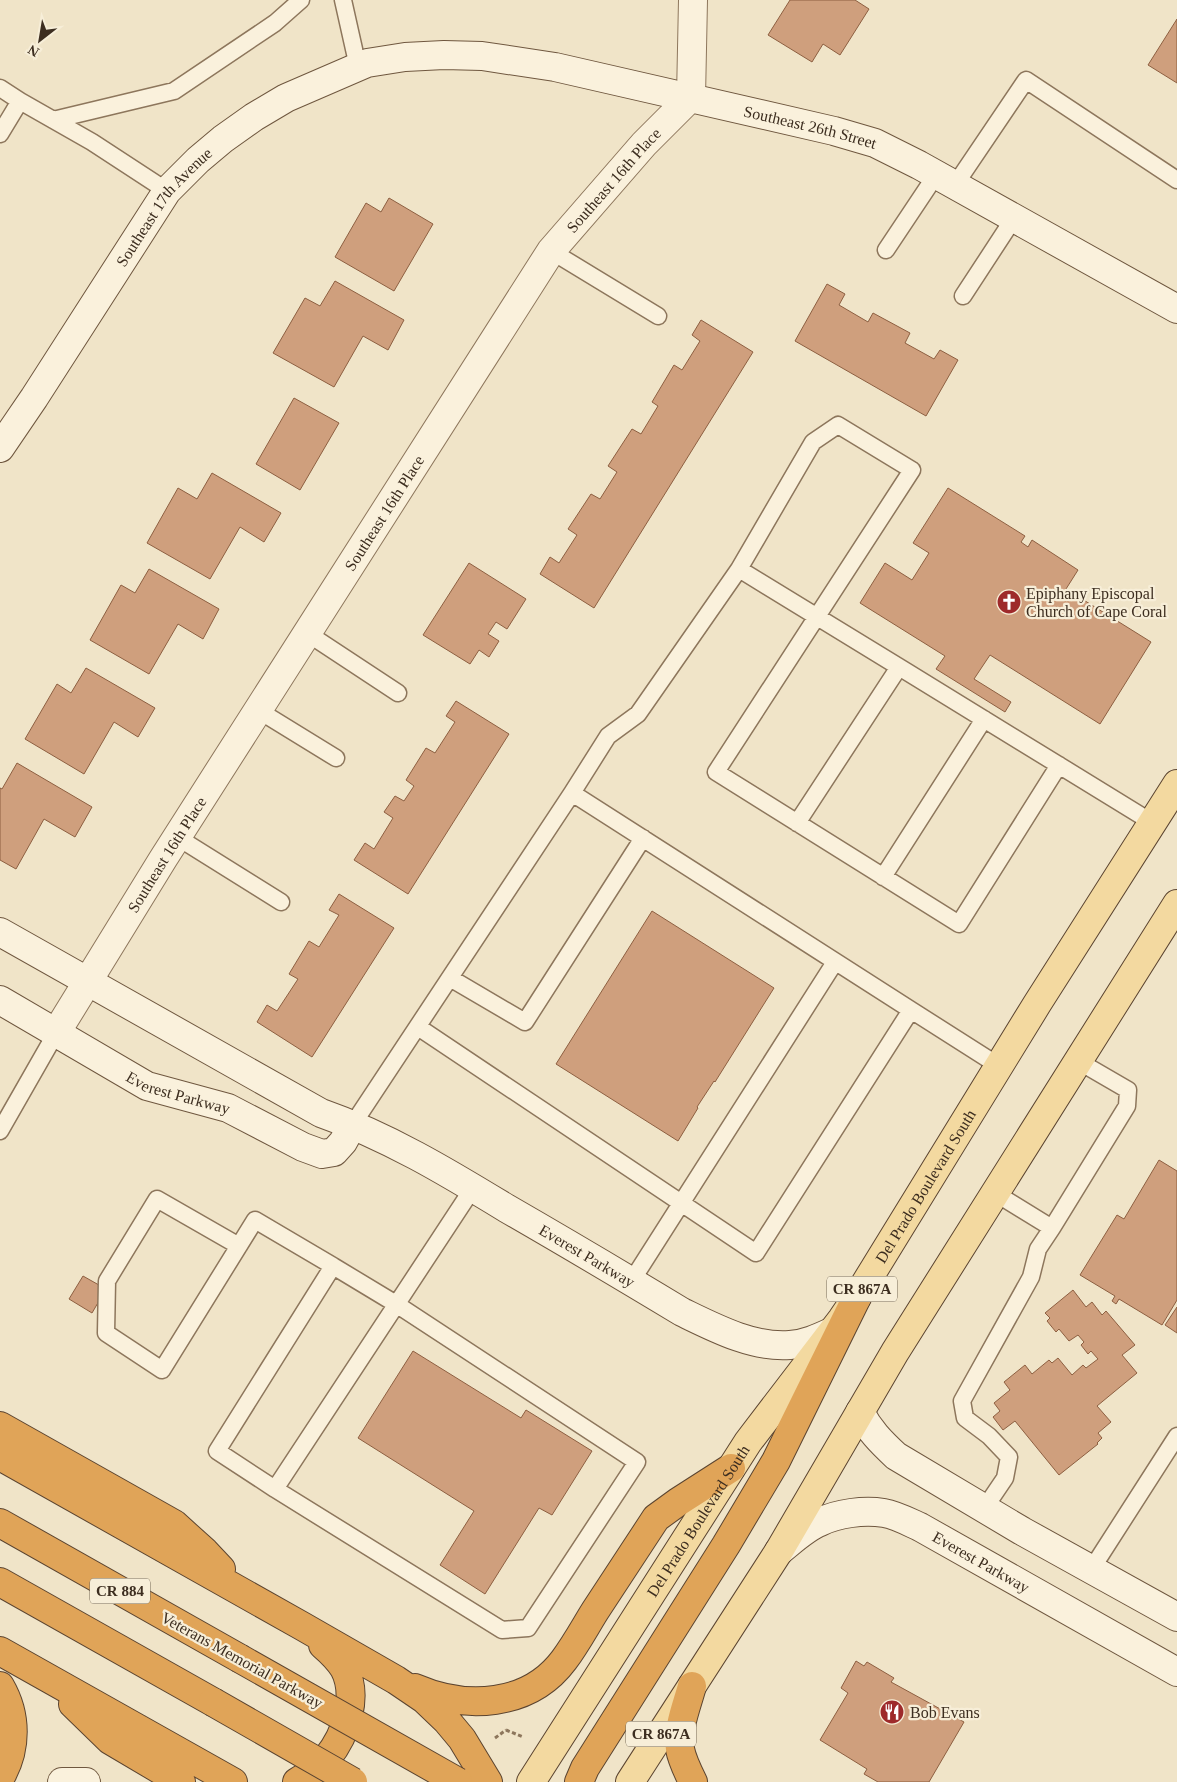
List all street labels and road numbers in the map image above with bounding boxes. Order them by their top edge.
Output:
street label: Southeast 26th Street [742,102,879,152]
street label: Southeast 16th Place [563,124,664,236]
street label: Southeast 17th Avenue [112,144,215,269]
street label: Southeast 16th Place [341,452,427,574]
street label: Southeast 16th Place [124,793,209,915]
street label: Everest Parkway [123,1067,232,1118]
street label: Del Prado Boulevard South [872,1106,979,1266]
street label: Everest Parkway [536,1221,638,1291]
road number: CR 867A [827,1276,897,1302]
street label: Del Prado Boulevard South [643,1442,752,1600]
street label: Everest Parkway [930,1528,1033,1596]
road number: CR 884 [90,1578,150,1604]
street label: Veterans Memorial Parkway [158,1608,326,1712]
road number: CR 867A [626,1722,696,1746]

